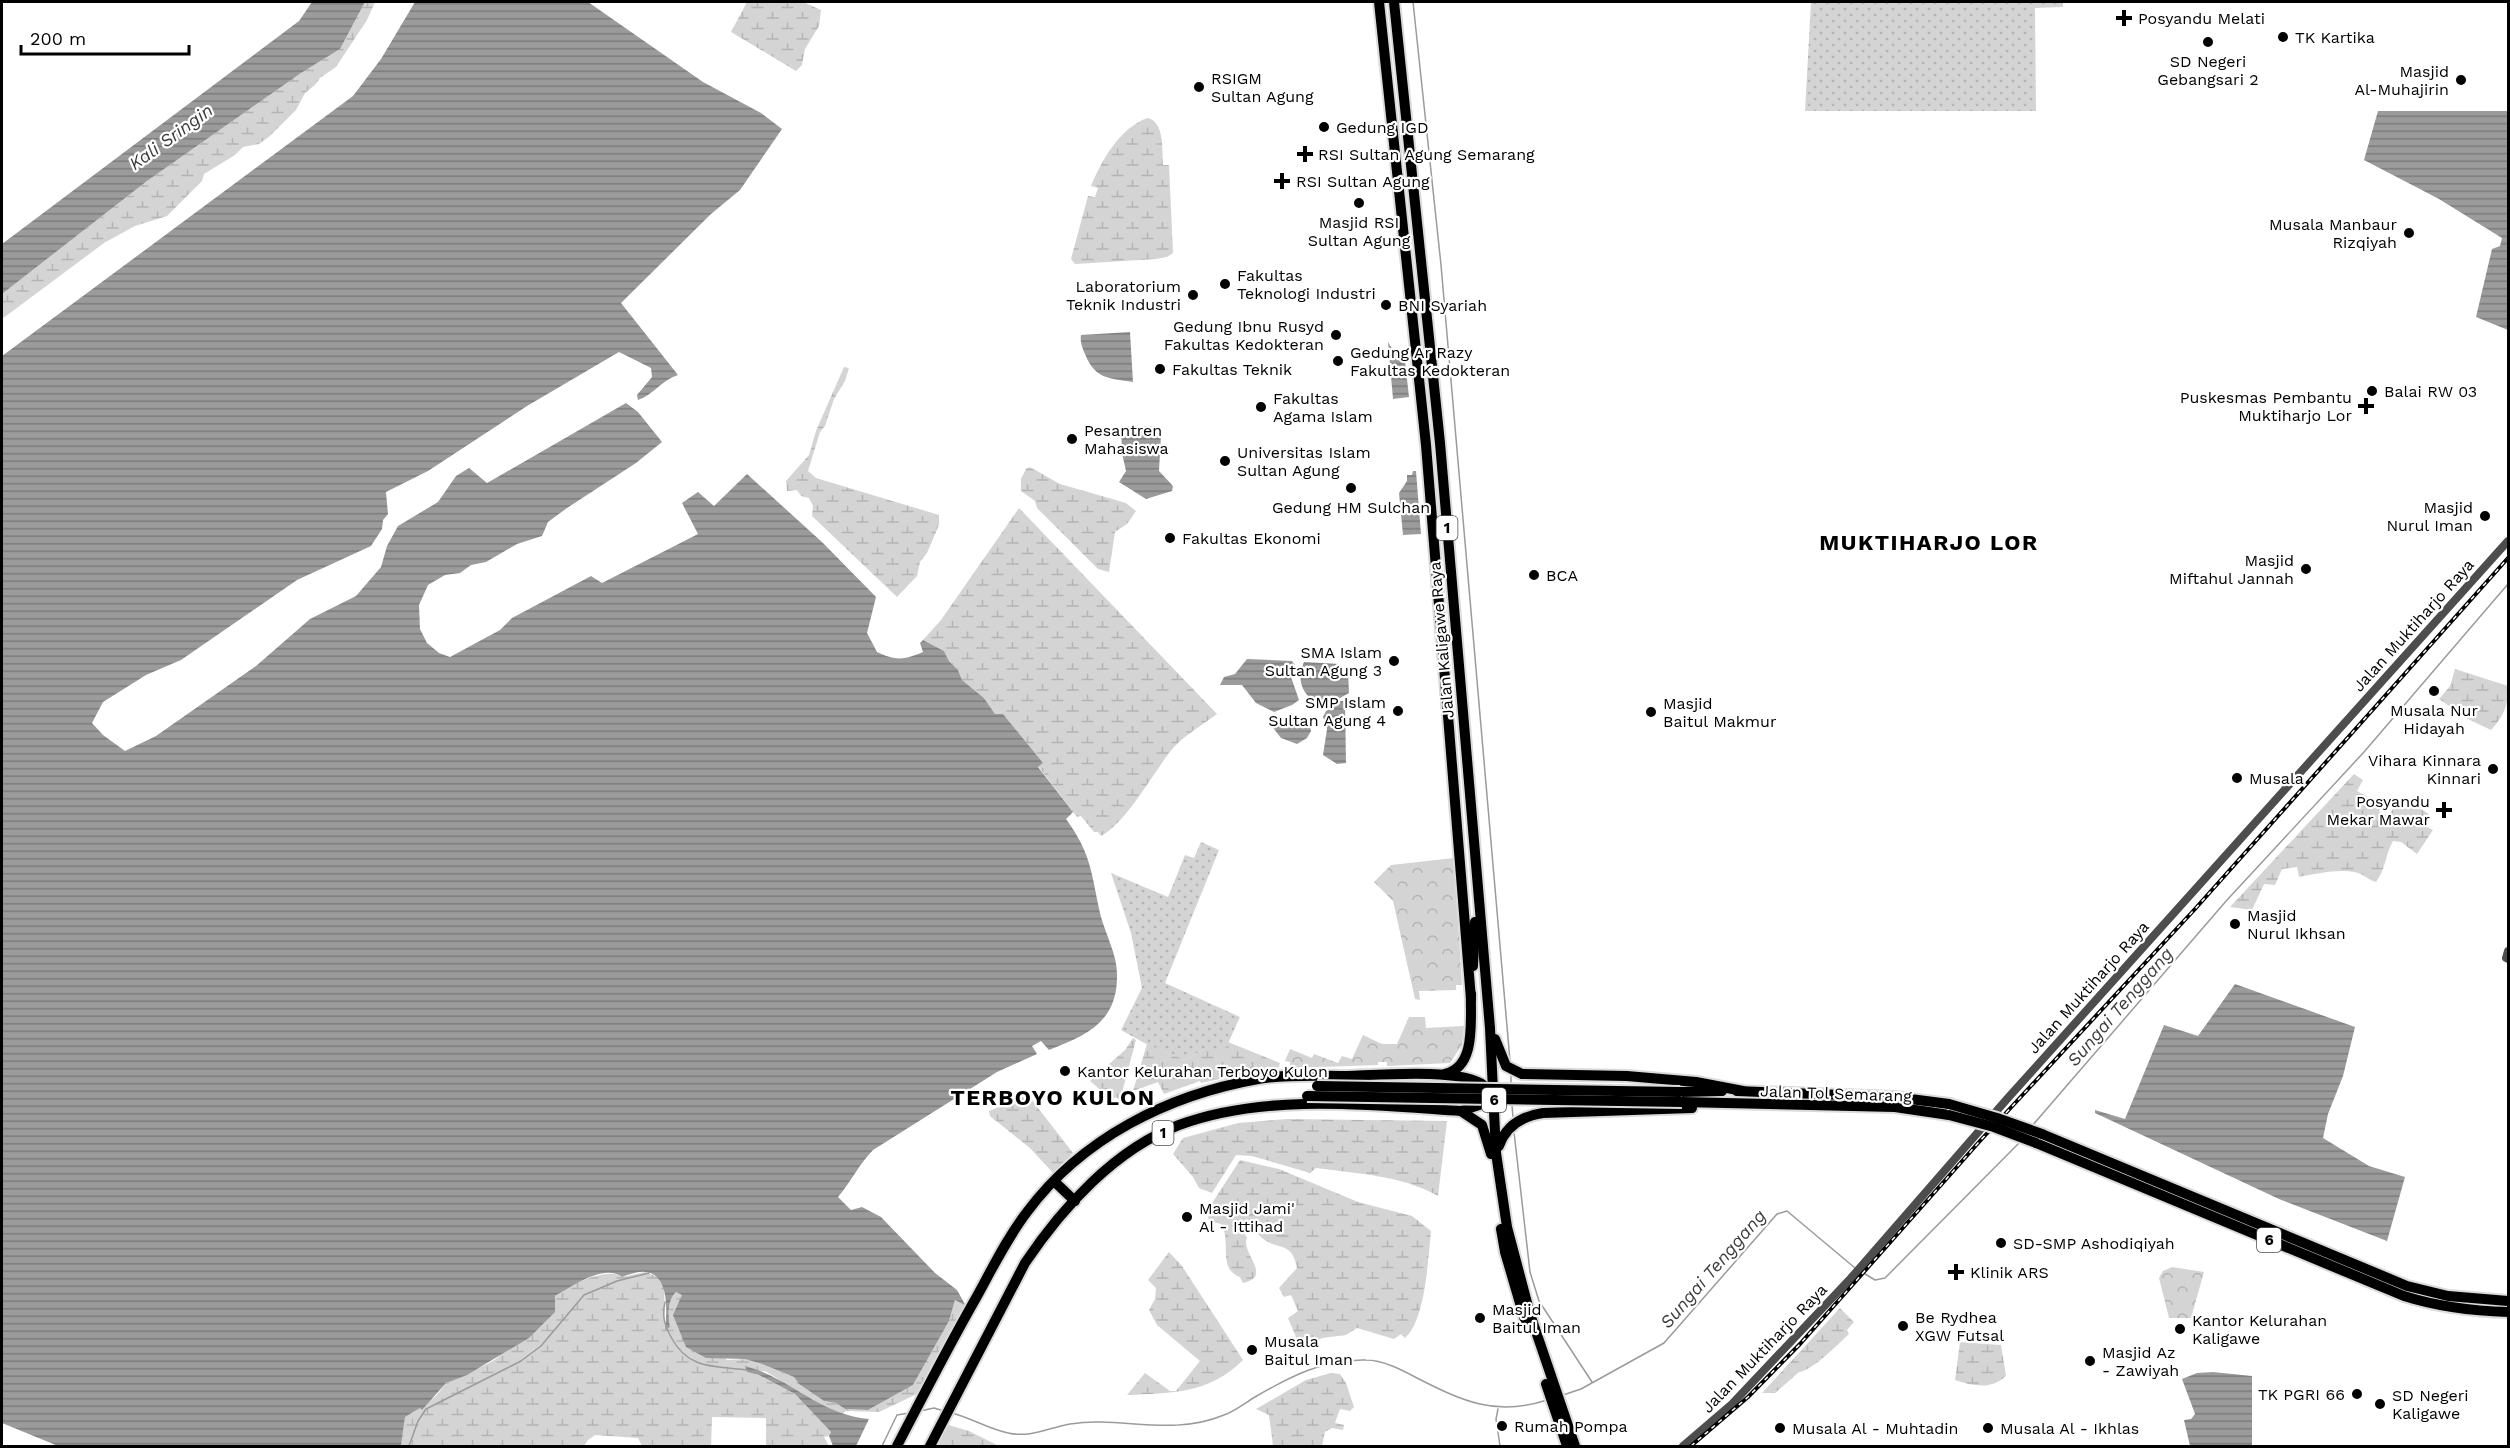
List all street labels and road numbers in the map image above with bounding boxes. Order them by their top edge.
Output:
road number: 1 [1436,516,1458,540]
street label: Jalan Muktiharjo Raya [2349,555,2478,695]
street label: Jalan Kaligawe Raya [1425,561,1458,719]
street label: Jalan Muktiharjo Raya [2024,917,2153,1057]
street label: Jalan Tol Semarang [1760,1081,1913,1106]
road number: 6 [1482,1088,1506,1112]
road number: 1 [1152,1121,1174,1145]
road number: 6 [2257,1228,2281,1252]
street label: Jalan Muktiharjo Raya [1698,1280,1831,1417]

